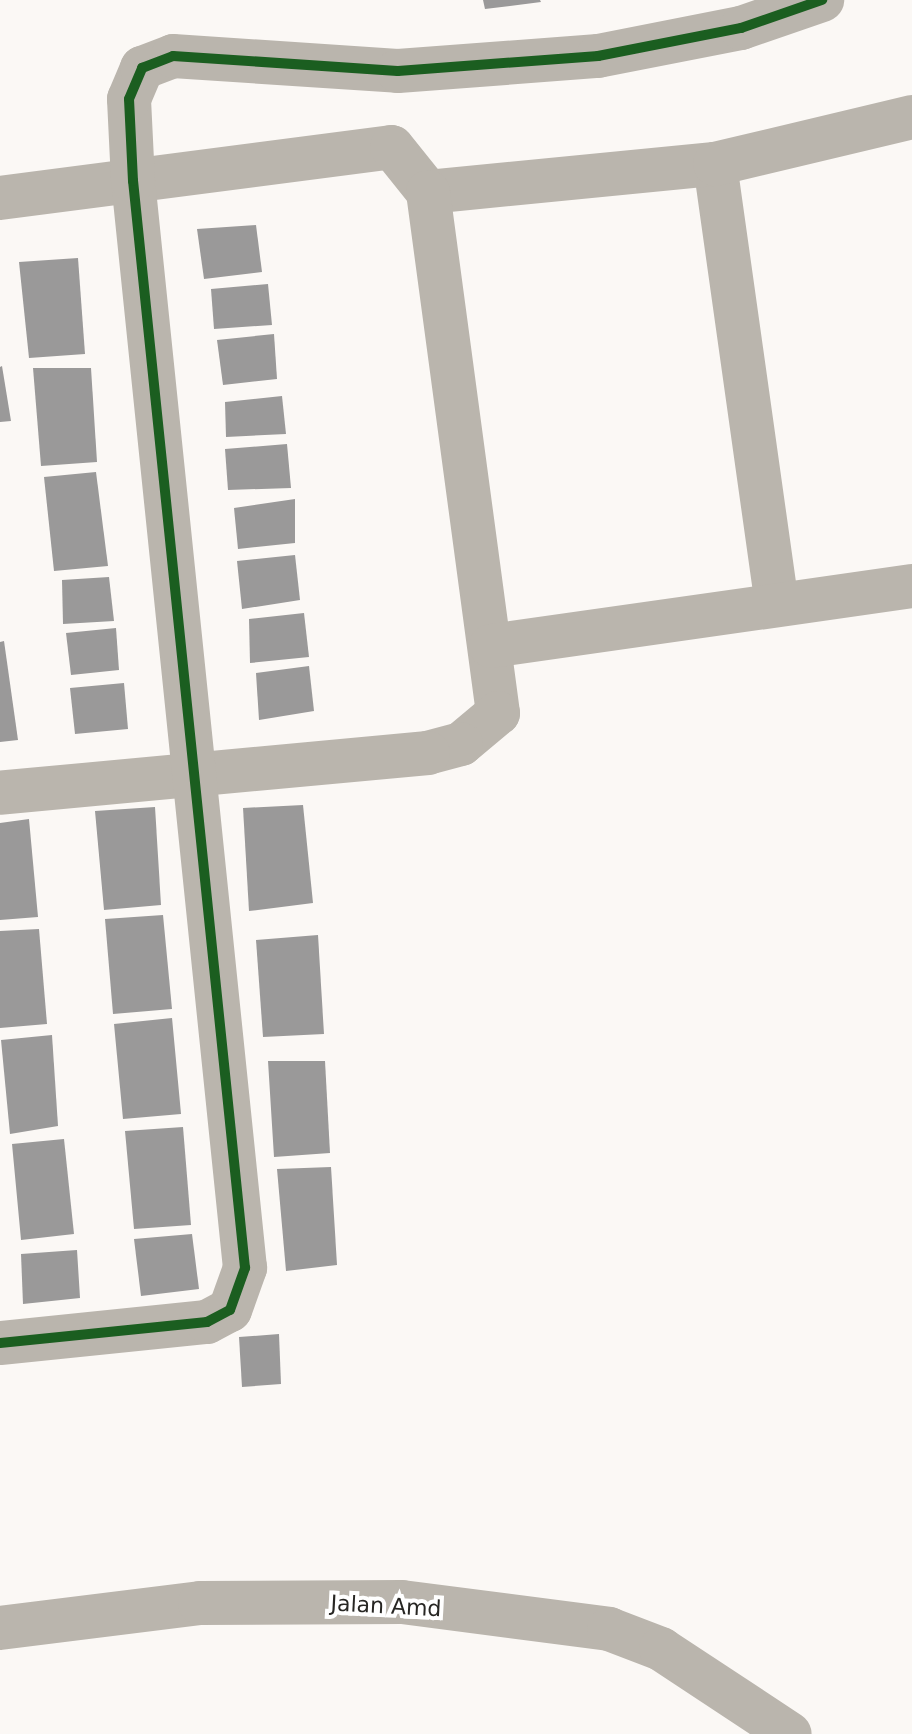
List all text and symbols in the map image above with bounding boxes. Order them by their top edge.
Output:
street label: Jalan Amd [330,1590,442,1622]

